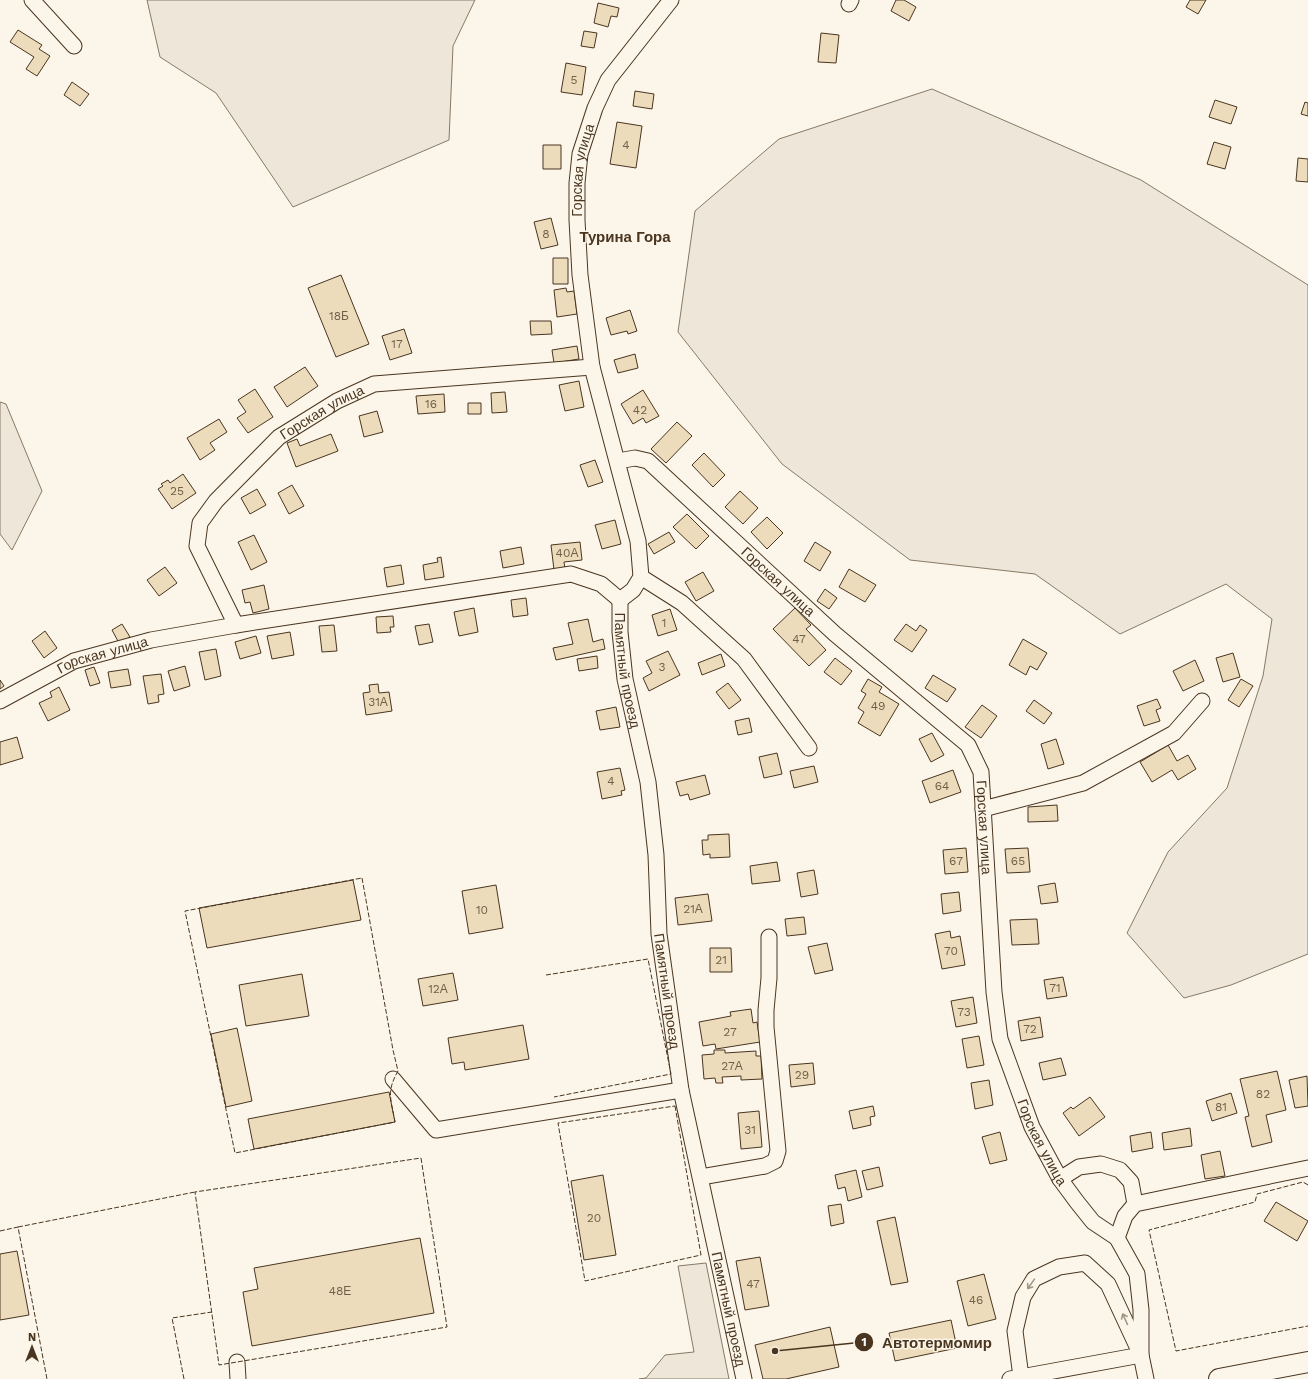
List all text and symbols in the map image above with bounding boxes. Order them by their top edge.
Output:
house number: 5 [571,73,578,87]
street label: Горская улица [569,121,597,217]
house number: 4 [622,138,630,152]
house number: 8 [542,227,550,241]
district label: Турина Гора [579,228,671,246]
house number: 18Б [329,309,349,323]
house number: 17 [391,337,403,351]
street label: Горская улица [277,382,367,442]
house number: 16 [425,397,437,411]
house number: 42 [633,403,647,417]
house number: 25 [170,484,184,498]
street label: Горская улица [738,544,818,620]
house number: 40А [556,546,578,560]
street label: Памятный проезд [612,613,644,730]
house number: 1 [662,616,666,630]
house number: 47 [792,632,806,646]
street label: Горская улица [54,633,150,677]
house number: 3 [659,660,666,674]
house number: 31А [368,695,388,709]
house number: 49 [871,699,885,713]
house number: 4 [607,774,615,788]
house number: 64 [935,779,949,793]
street label: Горская улица [974,780,995,875]
house number: 67 [949,854,963,868]
house number: 65 [1011,854,1025,868]
house number: 21А [683,902,703,916]
house number: 10 [476,903,488,917]
street label: Памятный проезд [651,932,683,1050]
house number: 70 [944,944,958,958]
house number: 21 [715,953,727,967]
house number: 71 [1049,981,1061,995]
house number: 12А [428,982,448,996]
house number: 73 [957,1005,971,1019]
house number: 72 [1023,1022,1037,1036]
house number: 27 [723,1025,737,1039]
house number: 27А [721,1059,743,1073]
house number: 29 [795,1068,809,1082]
house number: 82 [1256,1087,1270,1101]
street label: Горская улица [1015,1097,1070,1189]
house number: 81 [1215,1100,1227,1114]
house number: 31 [744,1123,756,1137]
house number: 20 [587,1211,601,1225]
street label: Памятный проезд [708,1250,749,1368]
house number: 47 [746,1277,760,1291]
one-way arrow [1027,1279,1035,1290]
house number: 48Е [329,1284,351,1298]
house number: 46 [969,1293,983,1307]
one-way arrow [1121,1314,1128,1326]
north arrow [12,1327,52,1367]
callout: Автотермомир [854,1329,1000,1356]
text: N [28,1331,36,1344]
text: Автотермомир [882,1334,992,1352]
text: 1 [861,1335,867,1349]

